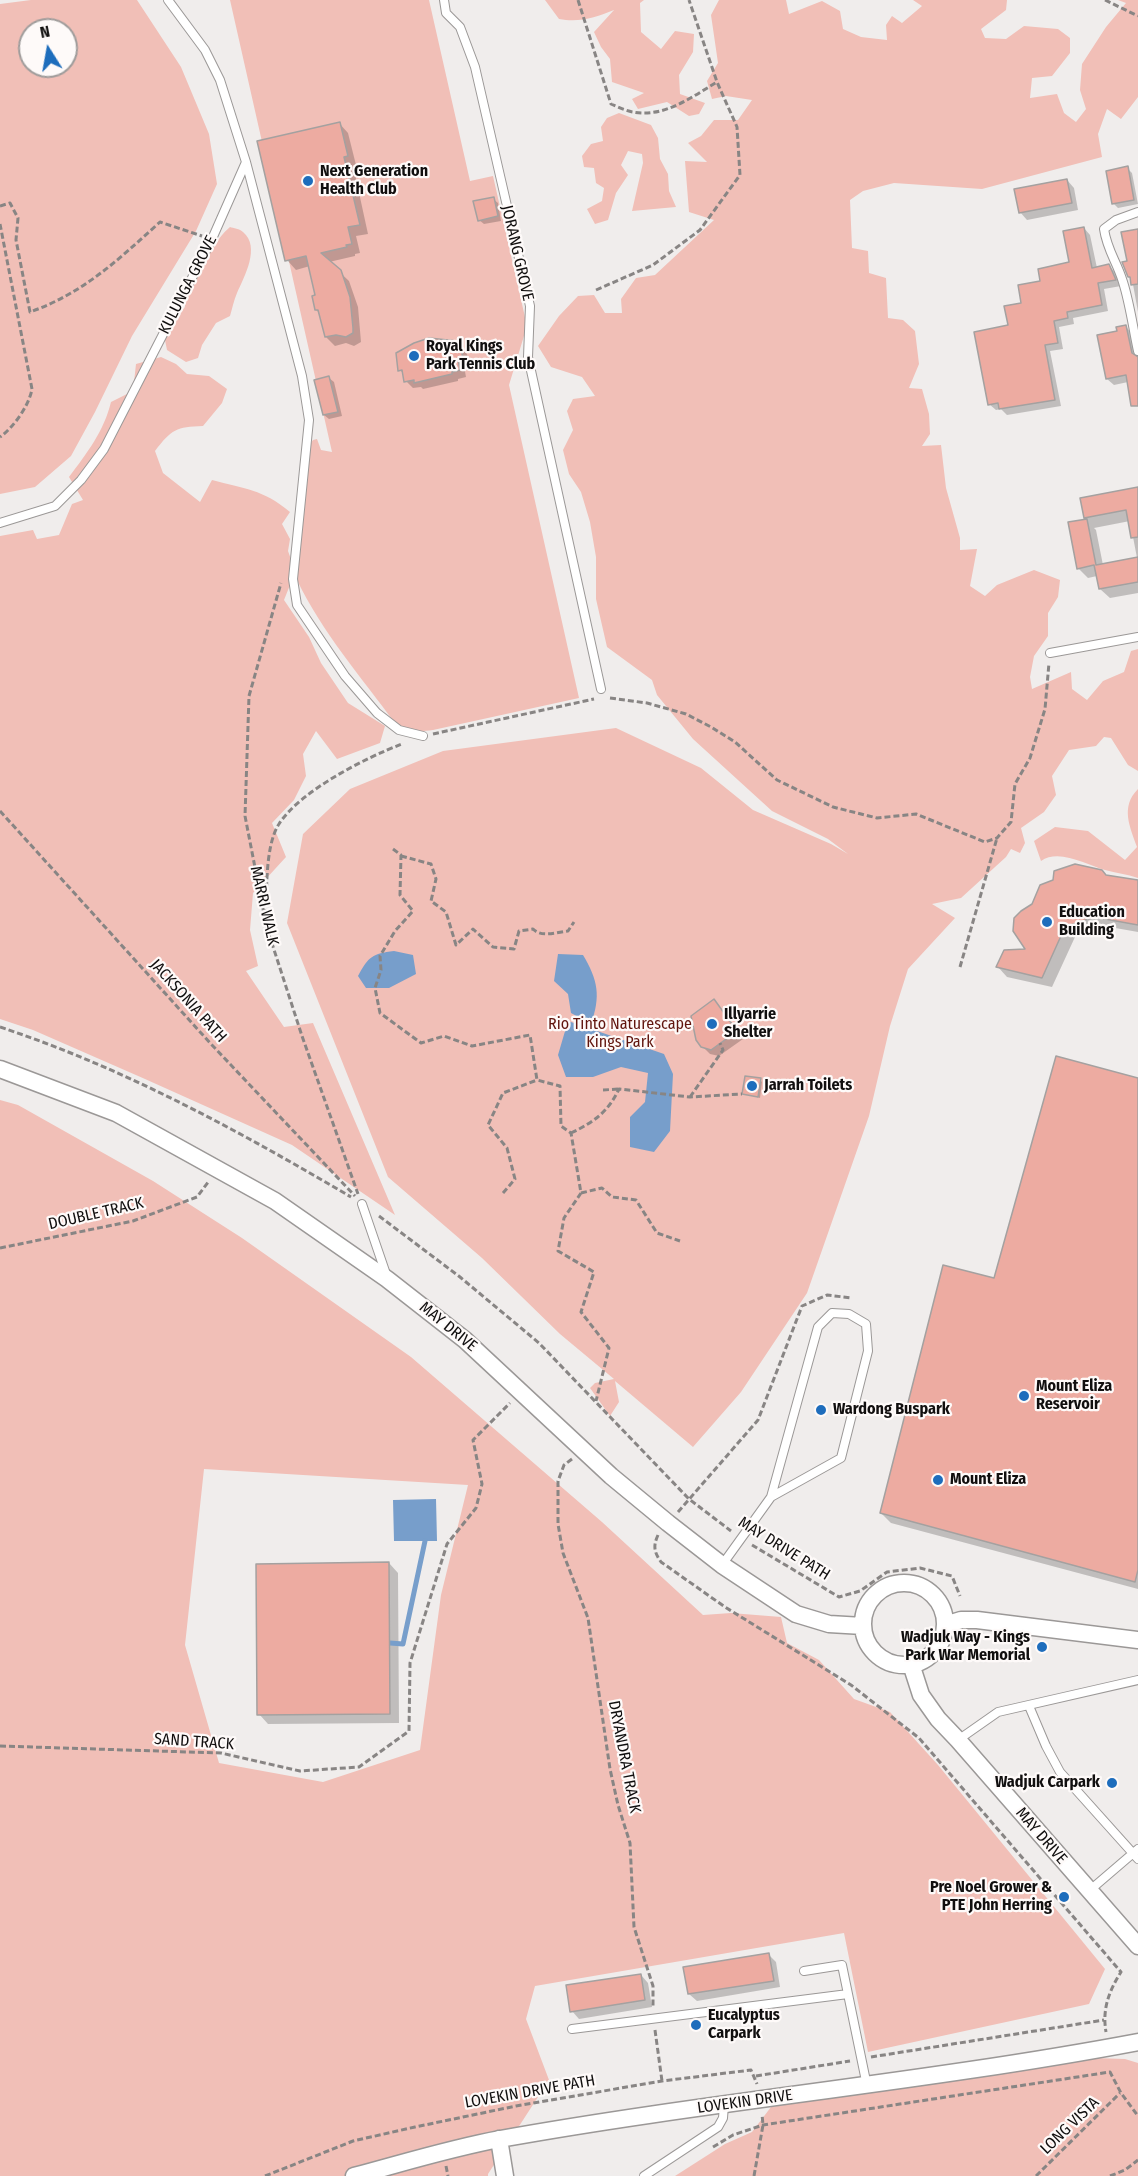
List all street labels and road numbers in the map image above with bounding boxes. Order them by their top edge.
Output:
street label: JORANG GROVE [497,203,537,303]
street label: KULUNGA GROVE [155,232,221,338]
street label: MARRI WALK [246,864,282,948]
street label: JACKSONIA PATH [146,955,230,1047]
street label: DOUBLE TRACK [47,1194,145,1234]
street label: MAY DRIVE [415,1298,481,1356]
street label: MAY DRIVE PATH [735,1513,833,1585]
street label: DRYANDRA TRACK [604,1699,644,1815]
street label: SAND TRACK [153,1730,235,1754]
street label: MAY DRIVE [1011,1804,1071,1868]
street label: LOVEKIN DRIVE PATH [463,2071,597,2113]
street label: LOVEKIN DRIVE [696,2086,794,2118]
street label: LONG VISTA [1037,2093,1103,2159]

